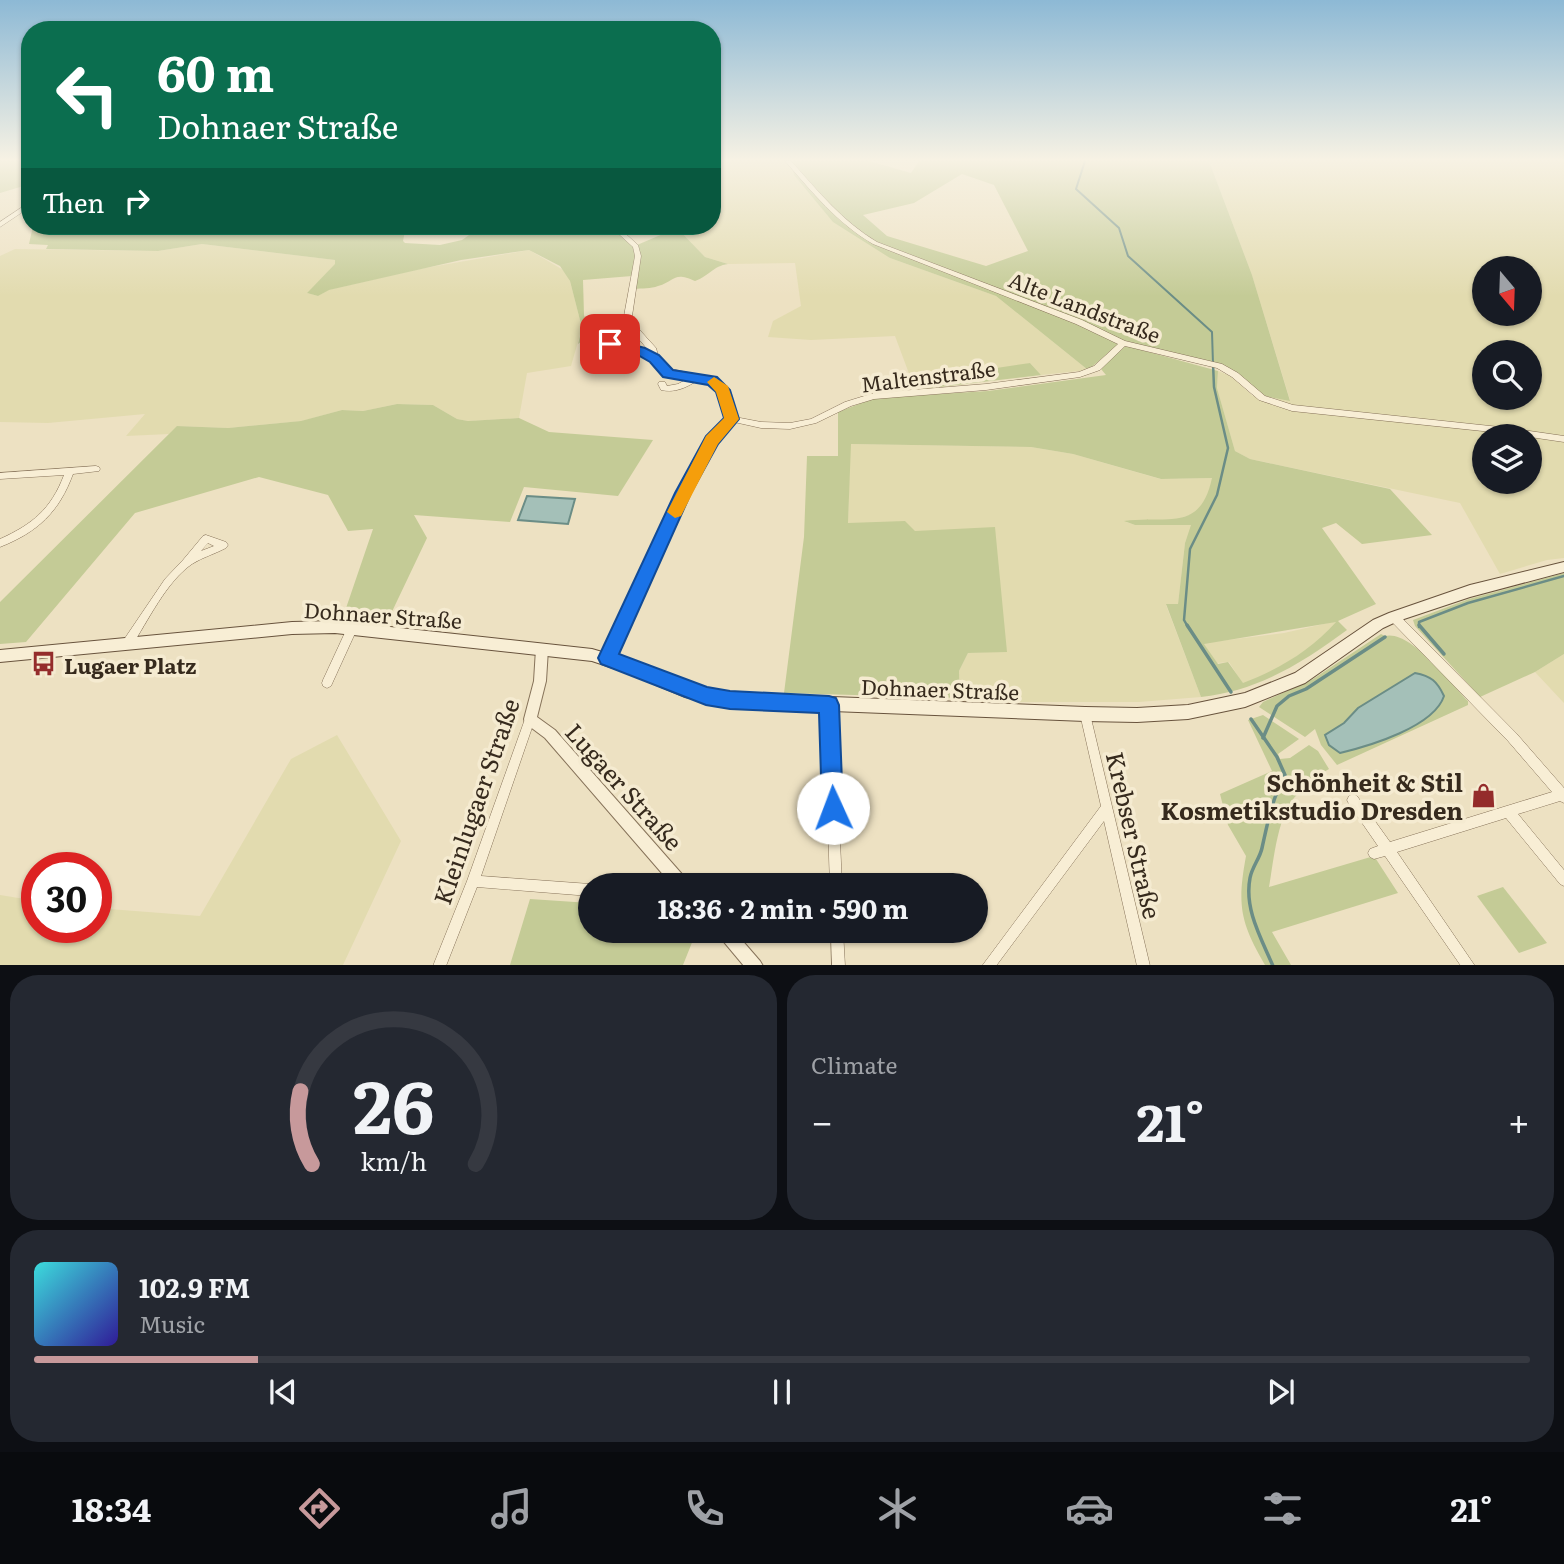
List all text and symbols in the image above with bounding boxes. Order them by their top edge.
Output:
text: 60 m [157,34,274,107]
icon: left [42,49,133,140]
text: Dohnaer Straße [157,101,398,149]
text: Then [42,182,104,221]
icon: right [118,182,156,220]
north arrow [1472,256,1542,326]
map controls [1472,256,1542,494]
street label: Alte Landstraße [1005,263,1166,349]
pin [580,314,640,374]
icon: arrive [591,325,629,363]
button: search [1472,340,1542,410]
street label: Maltenstraße [859,351,997,399]
button: layers [1472,424,1542,494]
street label: Dohnaer Straße [303,593,463,635]
place label: Lugaer Platz [64,649,197,680]
bus stop icon: Lugaer Platz [30,650,58,678]
street label: Dohnaer Straße [860,670,1020,706]
street label: Kleinlugaer Straße [423,693,527,909]
street label: Lugaer Straße [558,715,692,857]
street label: Krebser Straße [1099,748,1171,922]
place label: Schönheit & Stil Kosmetikstudio Dresden [1160,764,1463,827]
position arrow [796,771,870,845]
shop icon: Schönheit & Stil Kosmetikstudio Dresden [1469,781,1497,809]
speed limit sign: 30 [21,852,112,943]
text: 18:36 · 2 min · 590 m [658,888,908,927]
text: Climate [811,1047,897,1081]
text: 26 [353,1048,434,1156]
text: 21° [1137,1081,1204,1158]
text: − [811,1091,833,1148]
text: + [1508,1091,1530,1148]
text: km/h [360,1141,427,1178]
text: 102.9 FM [139,1267,250,1306]
text: Music [139,1306,205,1340]
icon: previous [264,1373,302,1411]
icon: pause [763,1373,801,1411]
icon: next [1262,1373,1300,1411]
text: 18:34 [72,1484,151,1532]
icon: directions [295,1484,344,1533]
icon: music [487,1484,536,1533]
icon: phone [680,1484,729,1533]
icon: climate [873,1484,922,1533]
icon: car [1065,1484,1114,1533]
icon: filters [1258,1484,1307,1533]
text: 21° [1450,1484,1492,1532]

